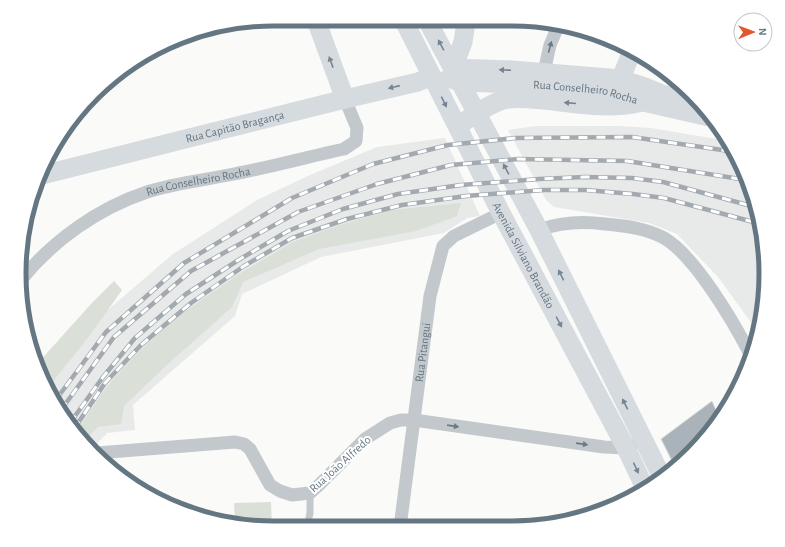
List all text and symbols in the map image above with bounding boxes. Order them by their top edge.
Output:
north arrow [733,12,773,52]
text: N [757,28,768,36]
one-way arrow [438,39,444,51]
one-way arrow [547,41,553,54]
one-way arrow [328,56,334,68]
one-way arrow [499,66,511,73]
street label: Rua Conselheiro Rocha [533,79,640,106]
one-way arrow [388,85,401,91]
one-way arrow [441,96,447,107]
one-way arrow [564,100,576,106]
street label: Rua Capitão Bragança [184,108,286,145]
one-way arrow [502,163,509,175]
street label: Rua Conselheiro Rocha [145,165,252,198]
street label: Avenida Silviano Brandão [491,200,557,310]
one-way arrow [558,269,564,281]
one-way arrow [556,316,562,328]
street label: Rua Pitangui [413,322,432,383]
one-way arrow [622,398,628,410]
one-way arrow [447,423,459,429]
street label: Rua João Alfredo [307,433,373,495]
one-way arrow [576,441,588,447]
one-way arrow [633,462,639,473]

